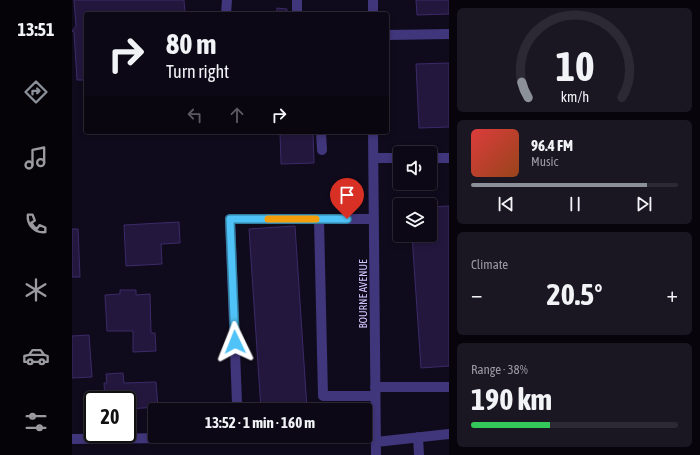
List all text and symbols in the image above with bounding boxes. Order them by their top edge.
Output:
text: 13:51 [17,19,55,40]
icon: right [100,28,152,80]
text: 80 m [166,28,216,60]
text: 10 [555,42,594,90]
text: Turn right [166,61,229,82]
icon: directions [22,78,50,106]
text: km/h [560,89,589,105]
icon: left [184,104,206,126]
icon: ahead [226,104,248,126]
icon: right [268,104,290,126]
text: 96.4 FM [531,137,573,154]
icon: music [22,144,50,172]
map controls [393,146,437,242]
button: sound [393,146,437,190]
text: Music [531,154,558,169]
pin [330,178,364,219]
icon: arrive [336,184,358,206]
icon: previous [495,193,517,215]
icon: pause [564,193,586,215]
icon: next [633,193,655,215]
button: layers [393,198,437,242]
icon: phone [22,210,50,238]
text: Climate [471,257,508,272]
street label: BOURNE AVENUE [357,259,369,329]
icon: climate [22,276,50,304]
text: 20.5° [547,277,602,311]
text: − [471,281,482,307]
text: + [667,281,678,307]
position arrow [214,321,256,363]
icon: car [22,342,50,370]
text: Range · 38% [471,362,528,377]
text: 190 km [471,382,552,416]
speed limit sign: 20 [84,391,136,443]
icon: filters [22,408,50,436]
text: 13:52 · 1 min · 160 m [205,414,315,431]

